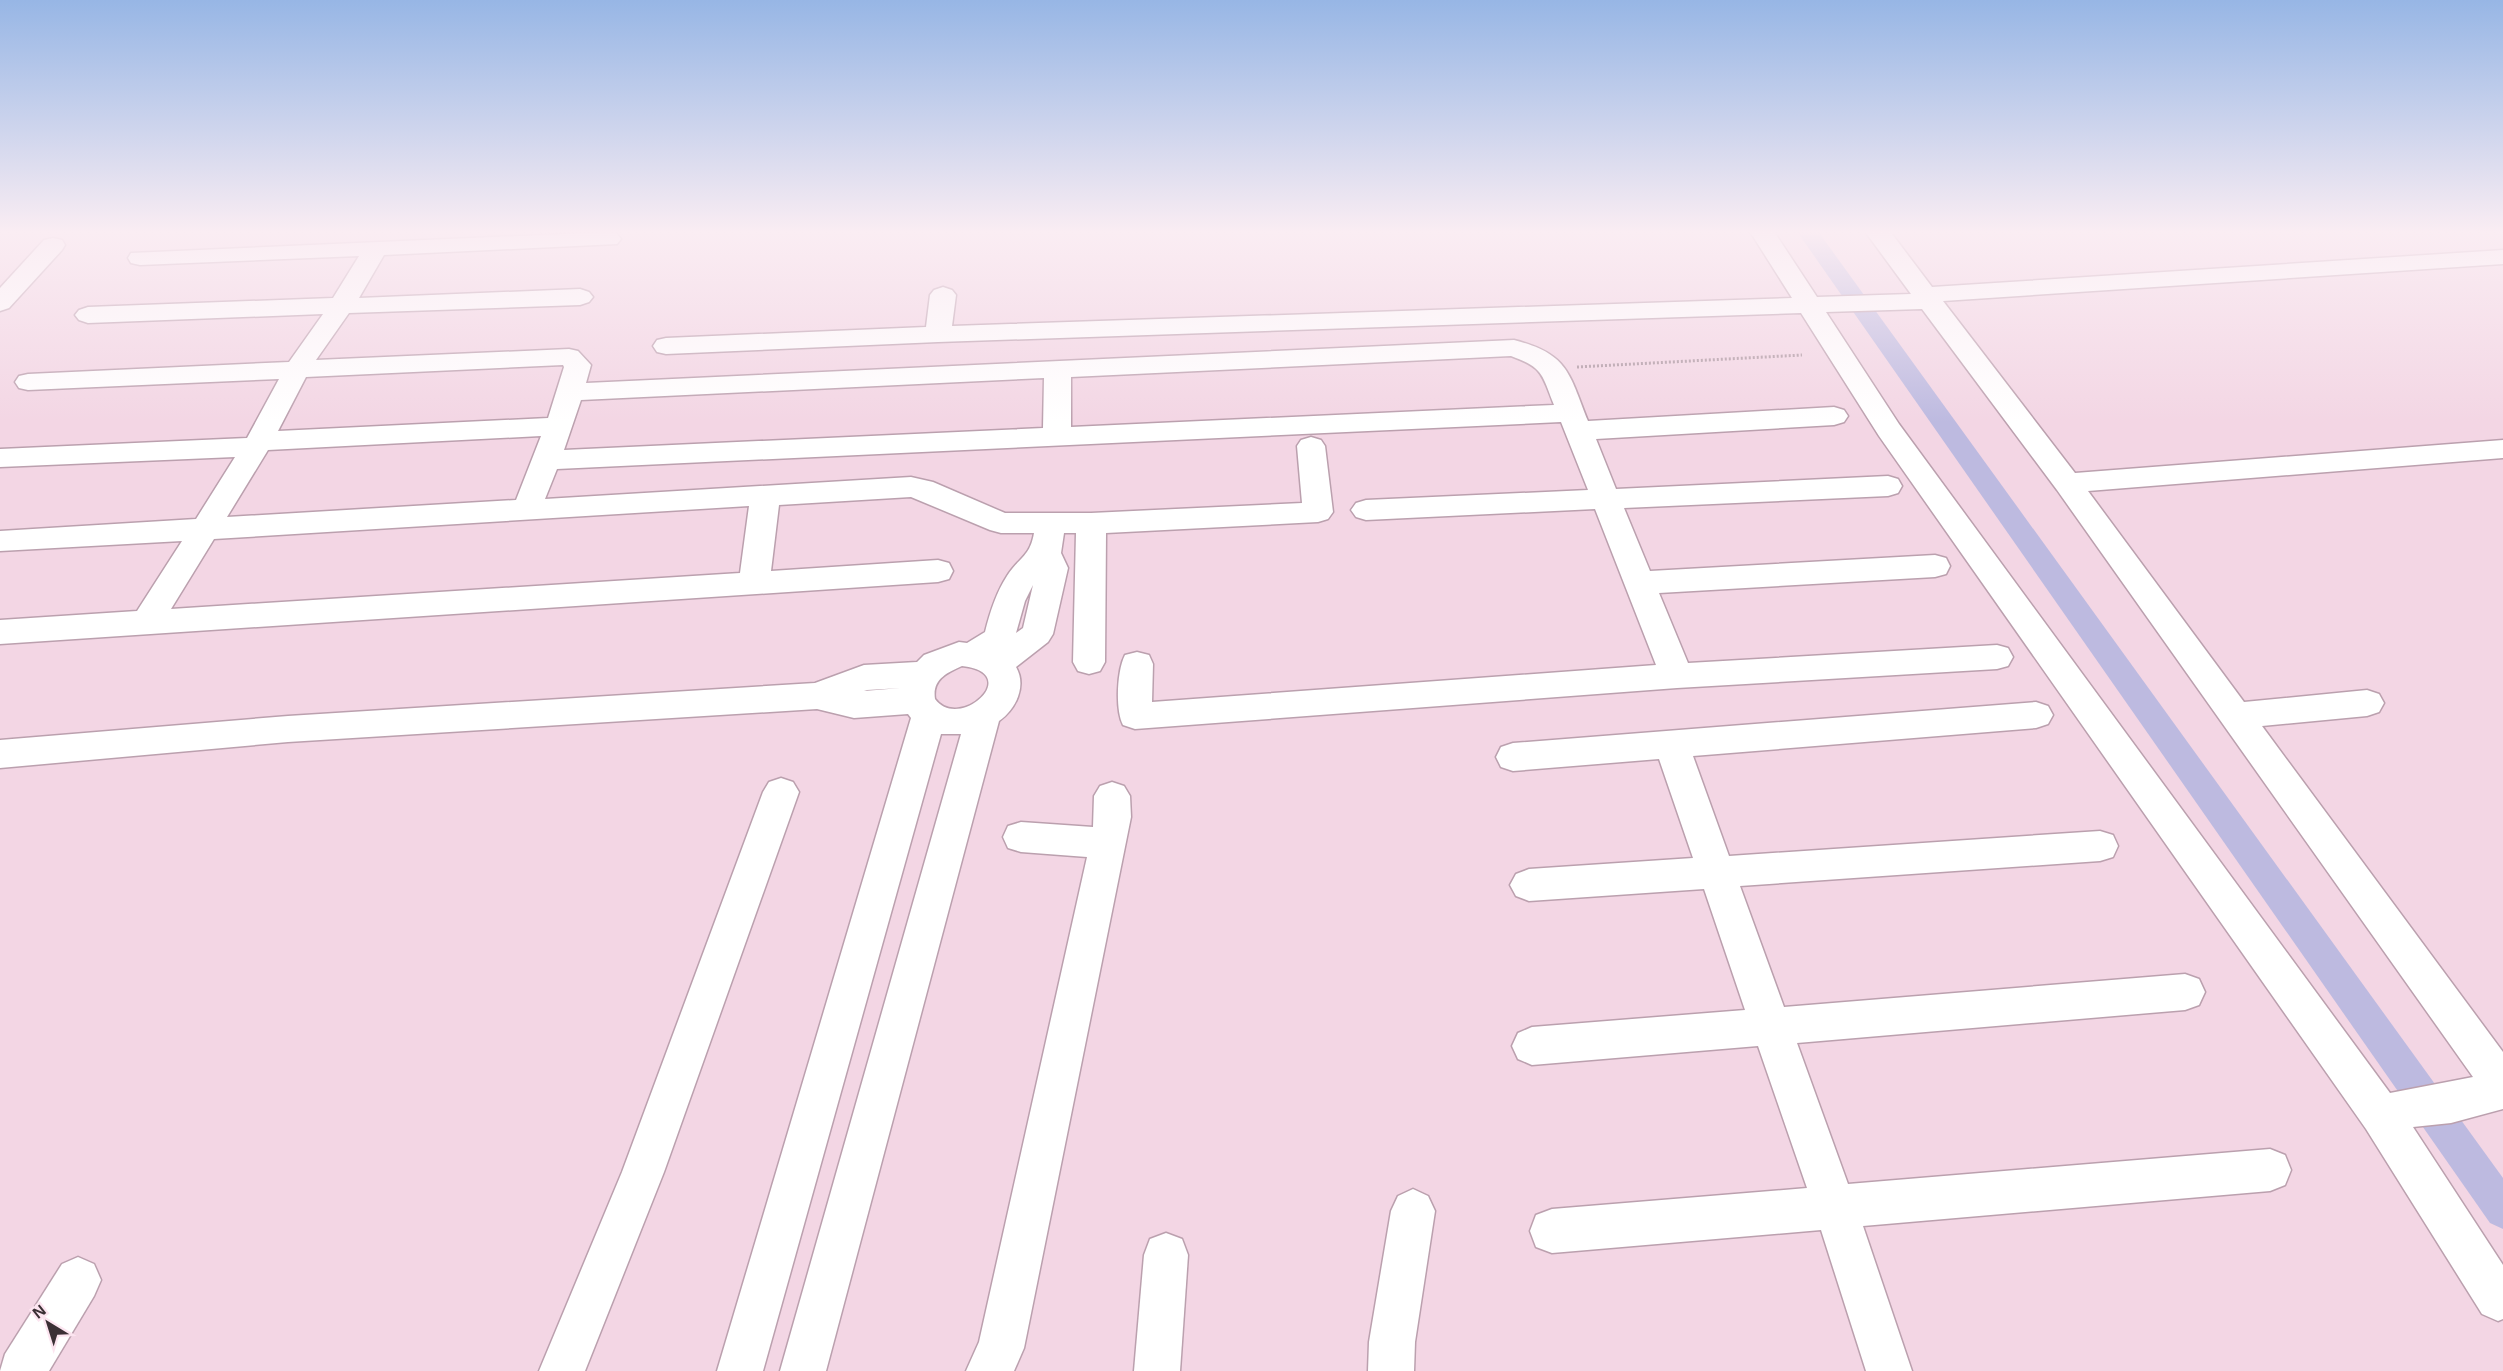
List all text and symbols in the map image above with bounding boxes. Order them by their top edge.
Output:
north arrow [18,1293,78,1353]
text: N [29,1301,49,1322]

